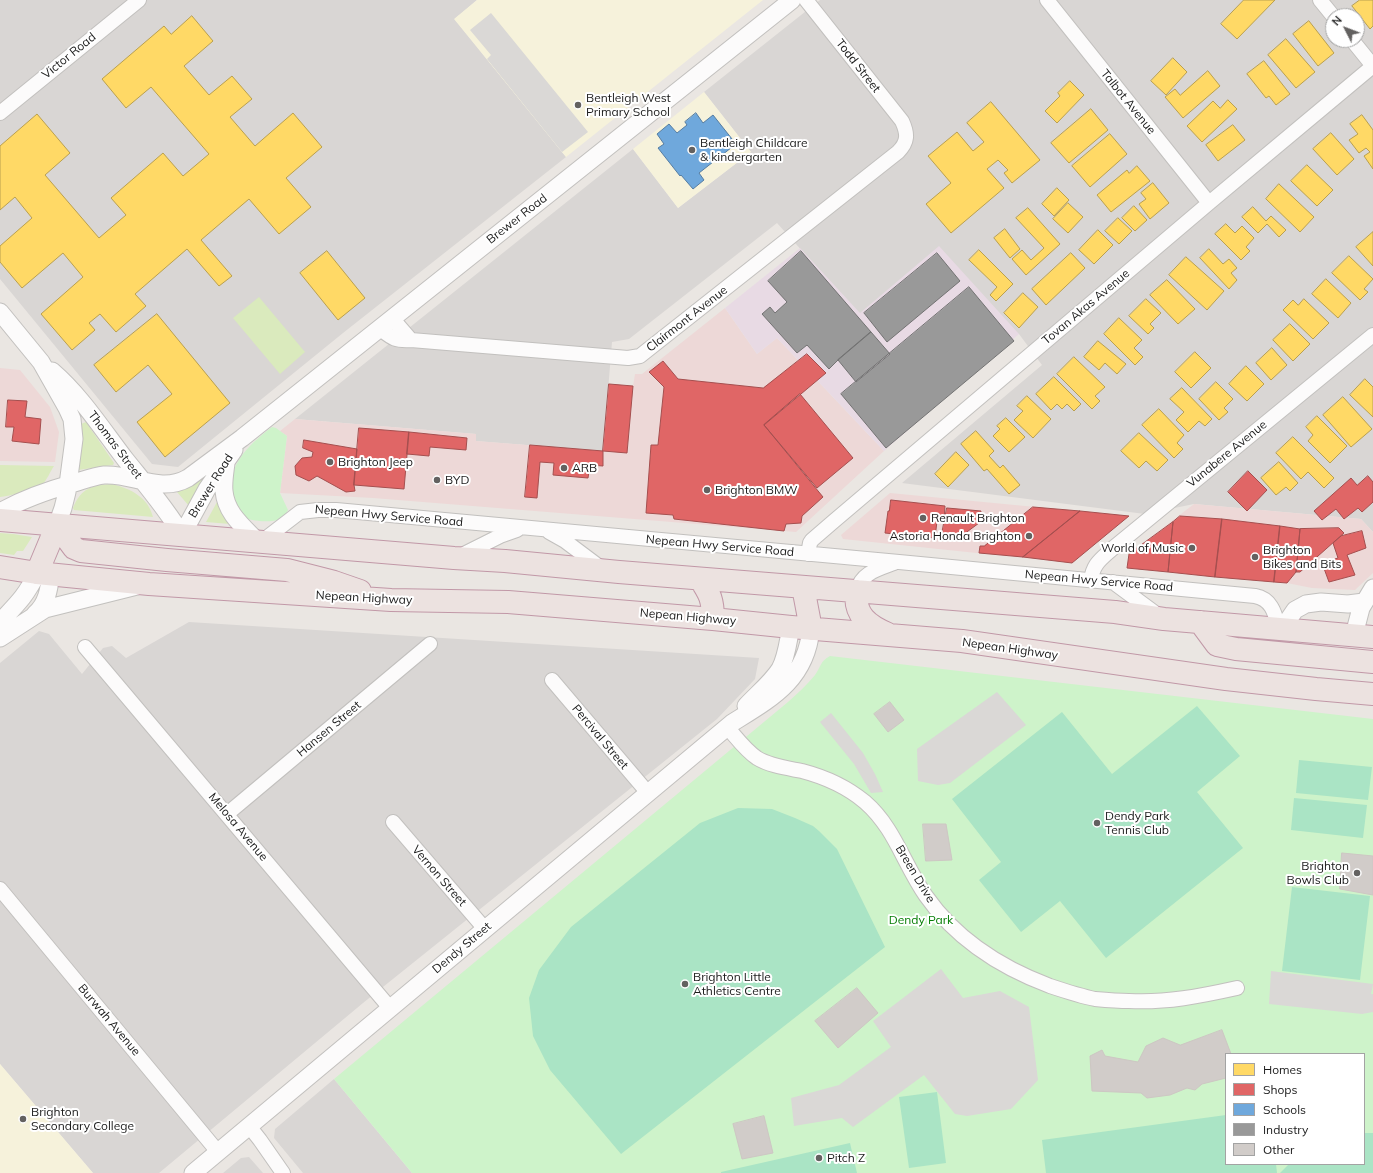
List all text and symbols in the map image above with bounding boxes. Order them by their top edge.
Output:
north arrow [1325,8,1365,48]
text: N [1329,13,1345,28]
street label: Victor Road [39,30,99,82]
street label: Todd Street [833,36,883,96]
street label: Talbot Avenue [1097,67,1159,137]
place label: Bentleigh West Primary School [586,91,671,119]
marker: Bentleigh West Primary School [573,100,583,110]
place label: Bentleigh Childcare & kindergarten [700,136,808,164]
marker: Bentleigh Childcare & kindergarten [687,145,697,155]
street label: Brewer Road [484,191,550,247]
street label: Tovan Akas Avenue [1039,266,1133,348]
street label: Clairmont Avenue [644,283,730,355]
street label: Thomas Street [85,408,145,482]
street label: Vunabere Avenue [1184,417,1270,491]
street label: Brewer Road [186,451,236,521]
place label: Brighton Jeep [338,455,413,469]
marker: Brighton Jeep [325,457,335,467]
place label: ARB [572,461,597,475]
marker: ARB [559,463,569,473]
place label: BYD [445,473,469,487]
marker: BYD [432,475,442,485]
place label: Brighton BMW [715,483,798,497]
marker: Brighton BMW [702,485,712,495]
street label: Nepean Hwy Service Road [314,502,464,530]
place label: Renault Brighton [931,511,1025,525]
marker: Renault Brighton [918,513,928,523]
place label: Astoria Honda Brighton [890,529,1021,543]
marker: Astoria Honda Brighton [1024,531,1034,541]
street label: Nepean Hwy Service Road [645,532,795,560]
place label: World of Music [1101,541,1184,555]
marker: World of Music [1187,543,1197,553]
place label: Brighton Bikes and Bits [1263,543,1341,571]
marker: Brighton Bikes and Bits [1250,552,1260,562]
street label: Nepean Hwy Service Road [1024,567,1174,595]
street label: Nepean Highway [315,588,413,608]
street label: Nepean Highway [639,606,737,628]
street label: Nepean Highway [961,635,1059,663]
street label: Hansen Street [294,698,364,760]
street label: Percival Street [569,702,631,772]
street label: Melosa Avenue [205,790,271,864]
place label: Dendy Park Tennis Club [1105,809,1169,837]
marker: Dendy Park Tennis Club [1092,818,1102,828]
street label: Vernon Street [409,843,469,909]
street label: Breen Drive [892,843,938,905]
place label: Brighton Bowls Club [1287,859,1349,887]
marker: Brighton Bowls Club [1352,868,1362,878]
park label: Dendy Park [889,913,953,927]
street label: Dendy Street [430,919,494,977]
place label: Brighton Little Athletics Centre [693,970,781,998]
marker: Brighton Little Athletics Centre [680,979,690,989]
street label: Burwah Avenue [75,981,143,1059]
legend [1225,1053,1365,1165]
text: Homes [1263,1062,1302,1077]
text: Shops [1263,1082,1298,1097]
text: Schools [1263,1102,1306,1117]
place label: Brighton Secondary College [31,1105,134,1133]
marker: Brighton Secondary College [18,1114,28,1124]
text: Industry [1263,1122,1308,1137]
text: Other [1263,1142,1294,1157]
place label: Pitch Z [827,1151,865,1165]
marker: Pitch Z [814,1153,824,1163]

